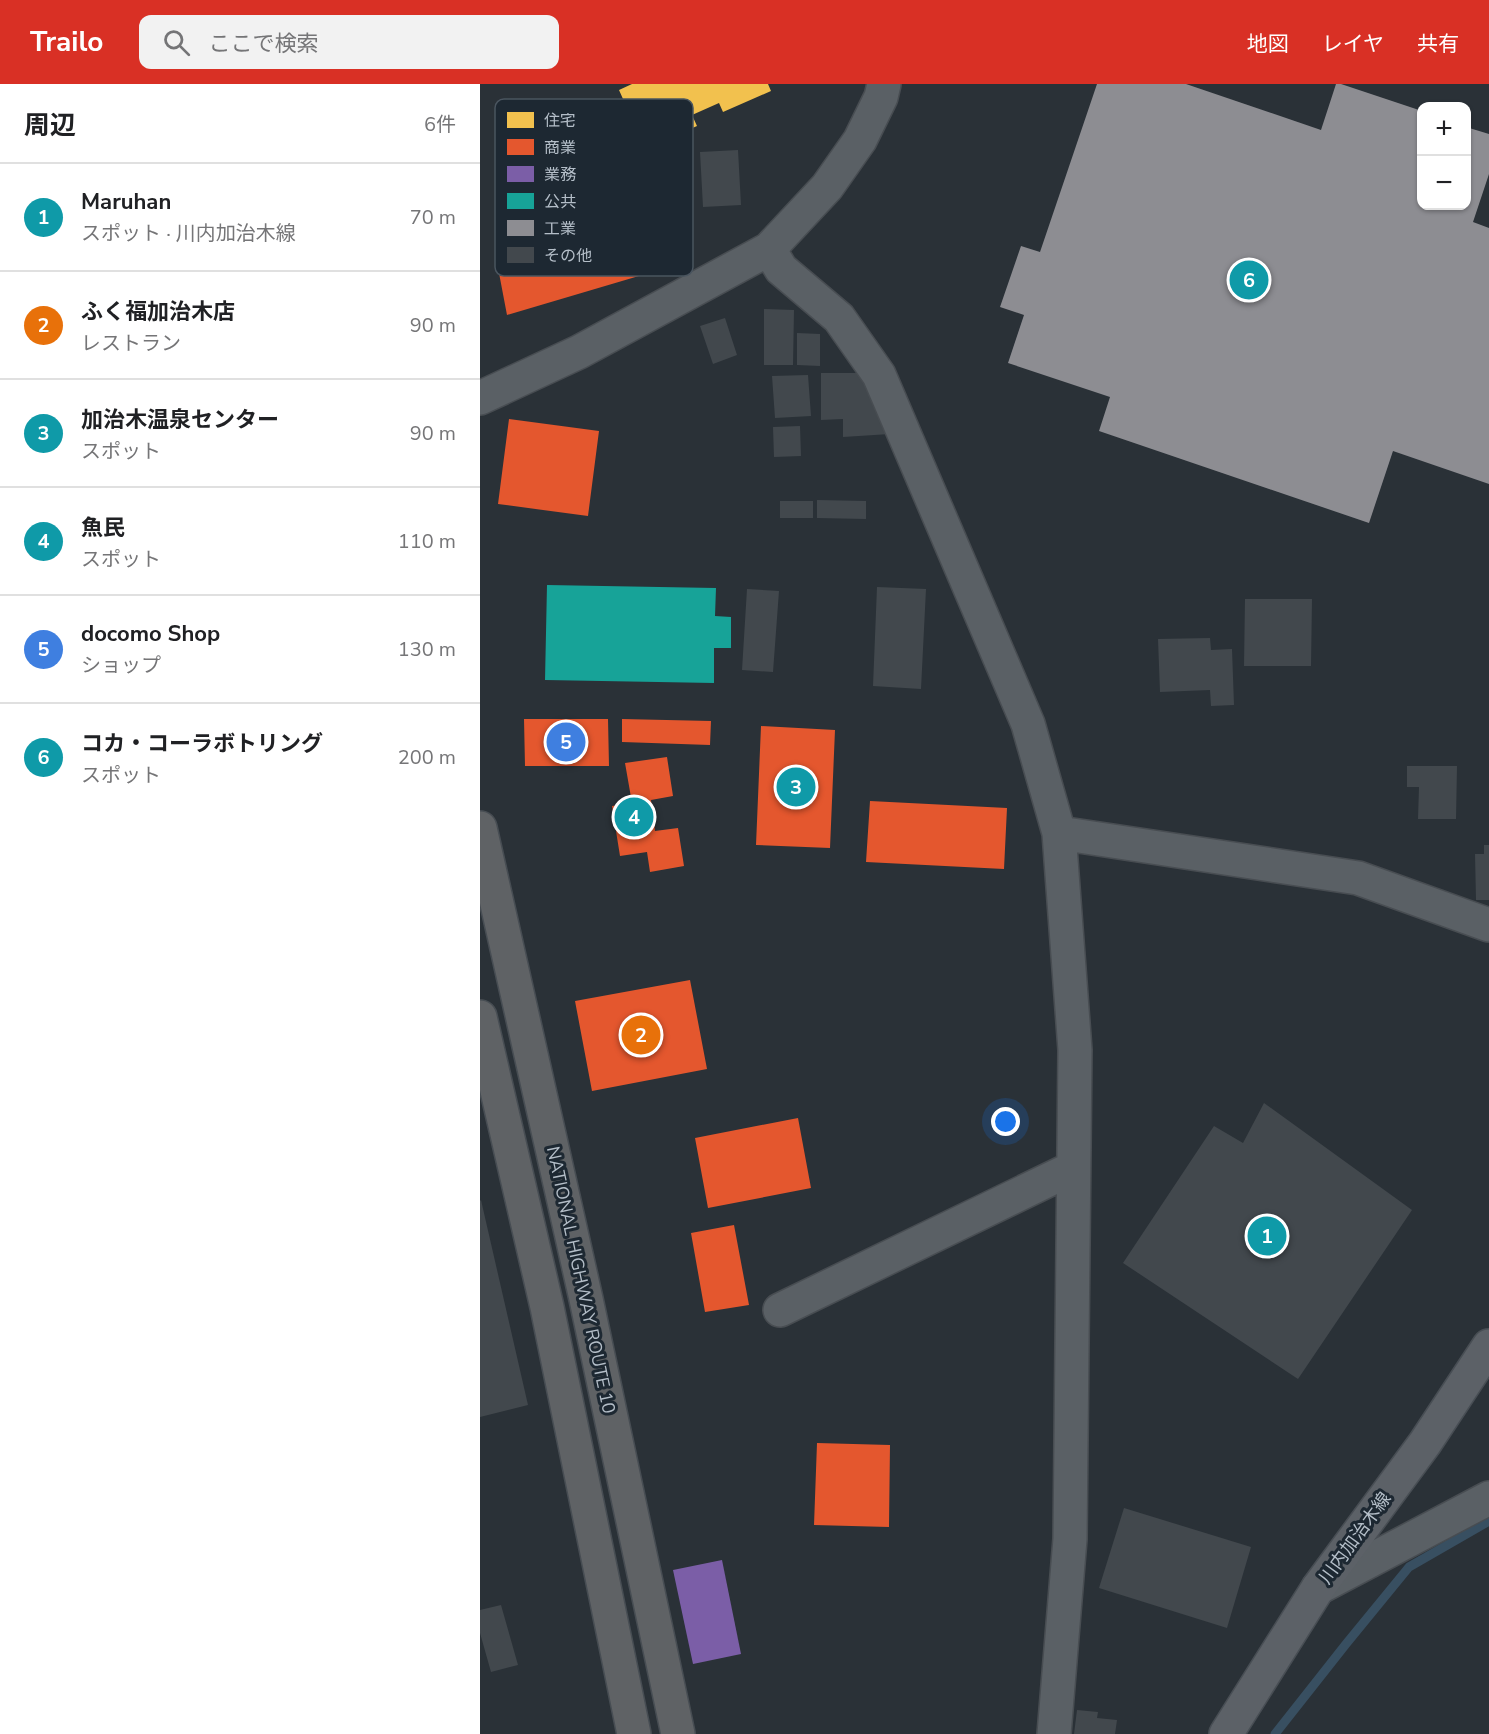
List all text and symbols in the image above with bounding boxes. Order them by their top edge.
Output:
search box [139,15,559,69]
text: Trailo [30,23,103,61]
icon: search [160,26,193,59]
text: ここで検索 [208,29,318,59]
text: 地図 [1247,30,1289,58]
text: レイヤ [1322,30,1384,58]
text: 共有 [1417,30,1459,58]
legend [495,99,693,276]
map controls [1417,102,1471,210]
button: + [1417,102,1471,156]
text: 周辺 [24,108,76,143]
text: 住宅 [544,110,576,132]
text: 6件 [424,111,456,138]
text: 商業 [544,137,576,159]
button: − [1417,156,1471,210]
text: 業務 [544,164,576,186]
text: Maruhan [81,187,171,217]
text: 公共 [544,191,576,213]
text: 1 [38,204,50,231]
text: 70 m [410,204,456,231]
text: 工業 [544,218,576,240]
text: スポット · 川内加治木線 [81,220,296,247]
text: その他 [544,245,592,267]
pin: 6 [1230,258,1268,302]
text: ふく福加治木店 [81,297,235,327]
text: 2 [38,312,50,339]
text: 90 m [410,312,456,339]
text: レストラン [81,330,181,357]
text: 加治木温泉センター [81,405,279,435]
text: 3 [38,420,50,447]
text: 90 m [410,420,456,447]
text: スポット [81,438,161,465]
text: 魚民 [81,513,125,543]
text: 4 [38,528,50,555]
text: 110 m [398,528,456,555]
text: スポット [81,546,161,573]
text: docomo Shop [81,619,220,649]
text: 5 [38,636,50,663]
text: 130 m [398,636,456,663]
text: ショップ [81,652,161,679]
pin: 5 [546,720,586,764]
text: コカ・コーラボトリング [81,729,323,759]
text: 6 [38,744,50,771]
text: 200 m [398,744,456,771]
text: スポット [81,762,161,789]
pin: 3 [776,764,816,810]
pin: 4 [614,794,654,840]
pin: 2 [622,1012,660,1058]
your location [991,1107,1020,1136]
street label: NATIONAL HIGHWAY ROUTE 10 [541,1144,621,1416]
pin: 1 [1248,1214,1286,1258]
street label: 川内加治木線 [1314,1487,1396,1589]

